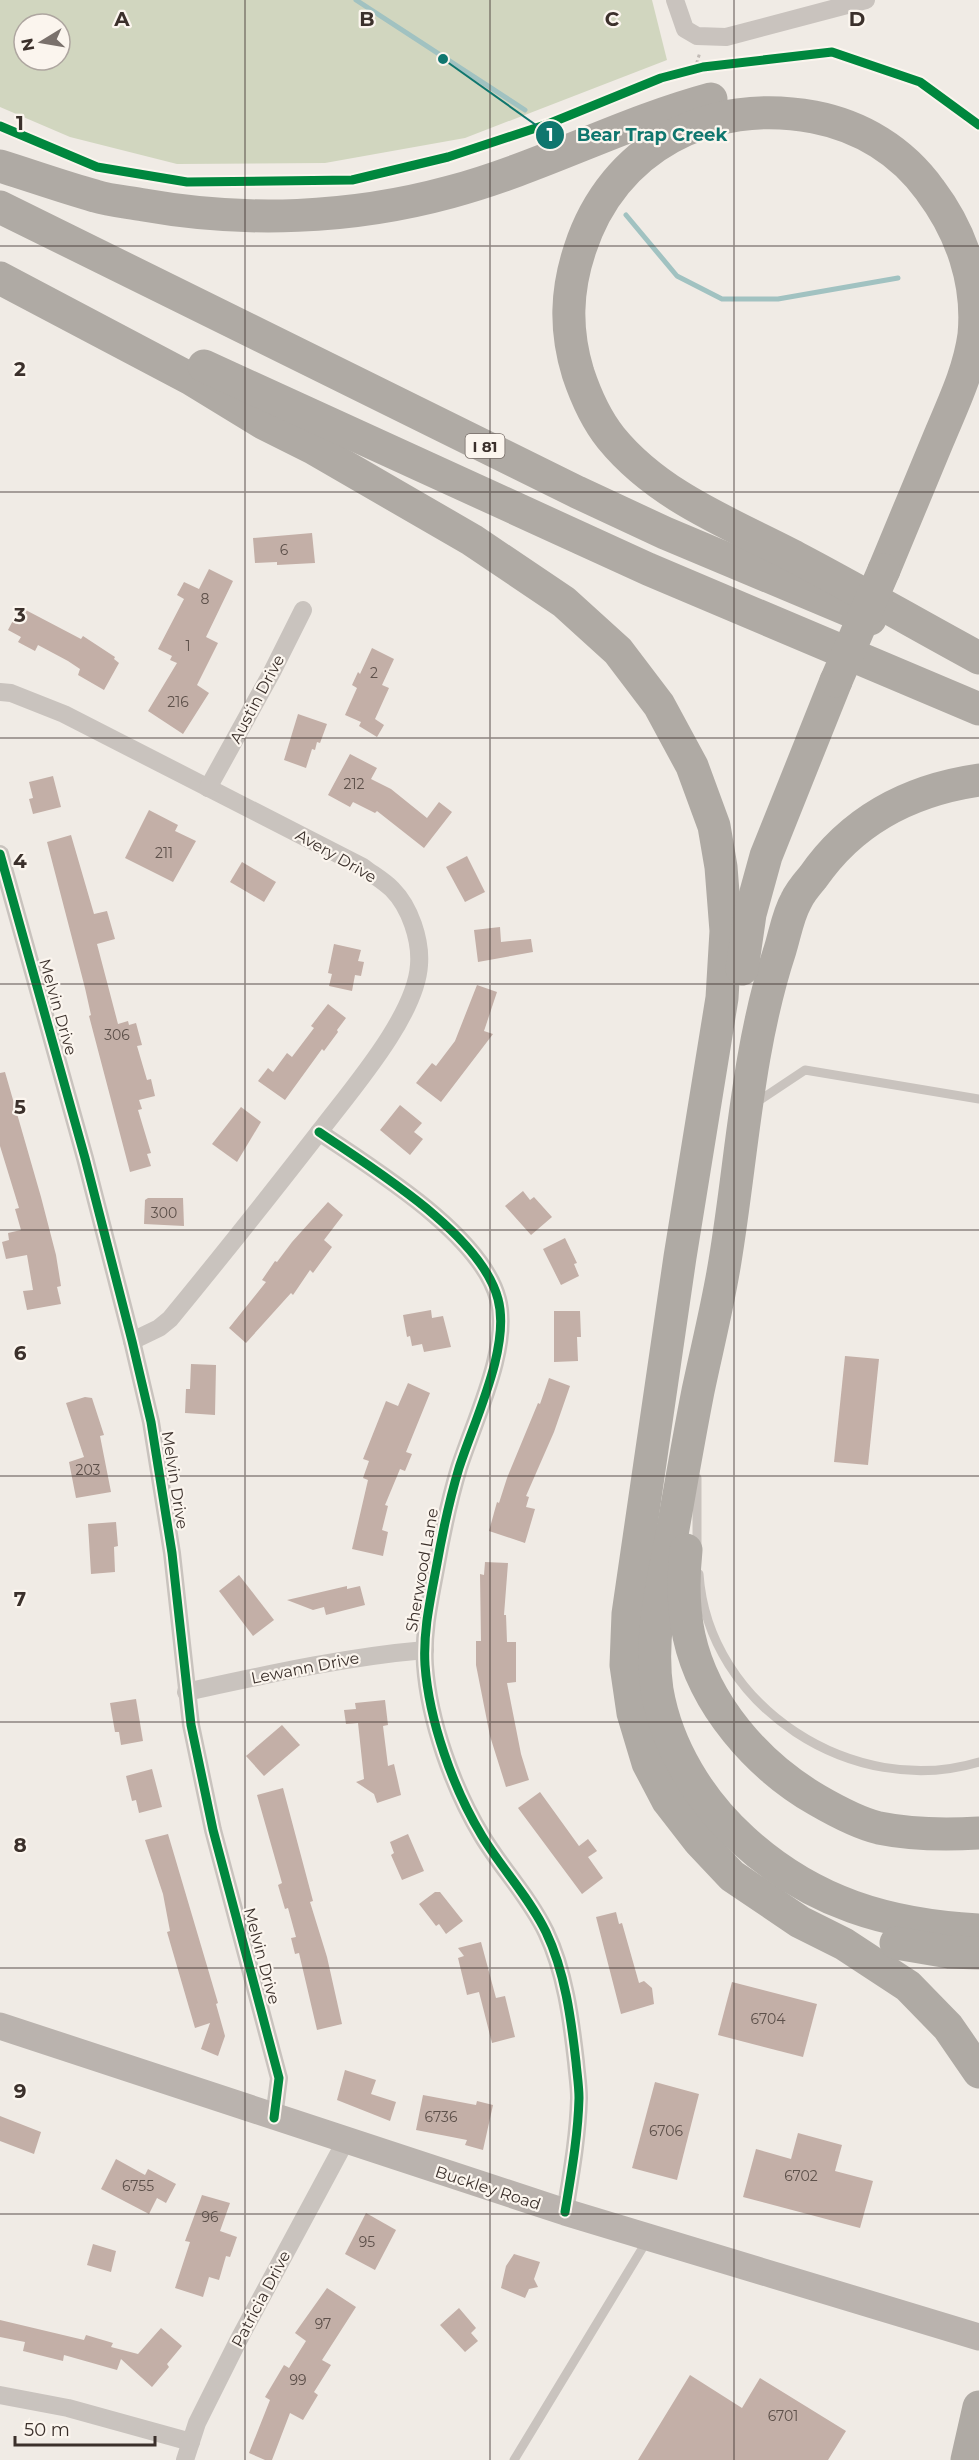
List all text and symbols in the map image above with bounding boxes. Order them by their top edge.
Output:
text: A [113,7,130,31]
text: B [359,7,375,31]
text: C [605,7,620,31]
text: D [849,7,865,31]
north arrow [12,12,72,72]
text: N [17,37,38,53]
text: 1 [16,111,24,135]
callout: Bear Trap Creek [535,117,740,153]
text: 1 [546,124,554,146]
text: Bear Trap Creek [577,124,727,146]
text: 2 [14,357,26,381]
road number: I 81 [466,434,504,458]
house number: 6 [280,541,289,559]
house number: 8 [201,590,210,608]
text: 3 [13,603,26,627]
house number: 1 [185,637,191,655]
street label: Austin Drive [226,651,288,747]
house number: 2 [370,664,378,682]
house number: 216 [167,693,189,711]
house number: 212 [344,775,365,793]
street label: Avery Drive [292,825,380,887]
house number: 211 [155,844,173,862]
text: 4 [13,849,27,873]
street label: Melvin Drive [35,957,81,1057]
house number: 306 [104,1026,130,1044]
text: 5 [14,1095,26,1119]
house number: 300 [151,1204,177,1222]
text: 6 [14,1341,27,1365]
street label: Melvin Drive [158,1430,192,1530]
house number: 203 [76,1461,101,1479]
street label: Sherwood Lane [402,1507,442,1633]
text: 7 [14,1587,26,1611]
street label: Lewann Drive [249,1648,361,1688]
text: 8 [13,1833,27,1857]
street label: Melvin Drive [240,1906,284,2006]
house number: 6704 [751,2010,786,2028]
text: 9 [14,2079,26,2103]
house number: 6736 [425,2108,458,2126]
house number: 6706 [649,2122,684,2140]
street label: Buckley Road [433,2162,543,2214]
house number: 6702 [784,2167,818,2185]
house number: 6755 [122,2177,154,2195]
house number: 96 [201,2208,219,2226]
house number: 95 [359,2233,375,2251]
street label: Patricia Drive [228,2248,294,2350]
house number: 97 [315,2315,331,2333]
house number: 99 [289,2371,307,2389]
house number: 6701 [768,2407,798,2425]
scale bar [15,2409,154,2447]
text: 50 m [24,2419,70,2441]

